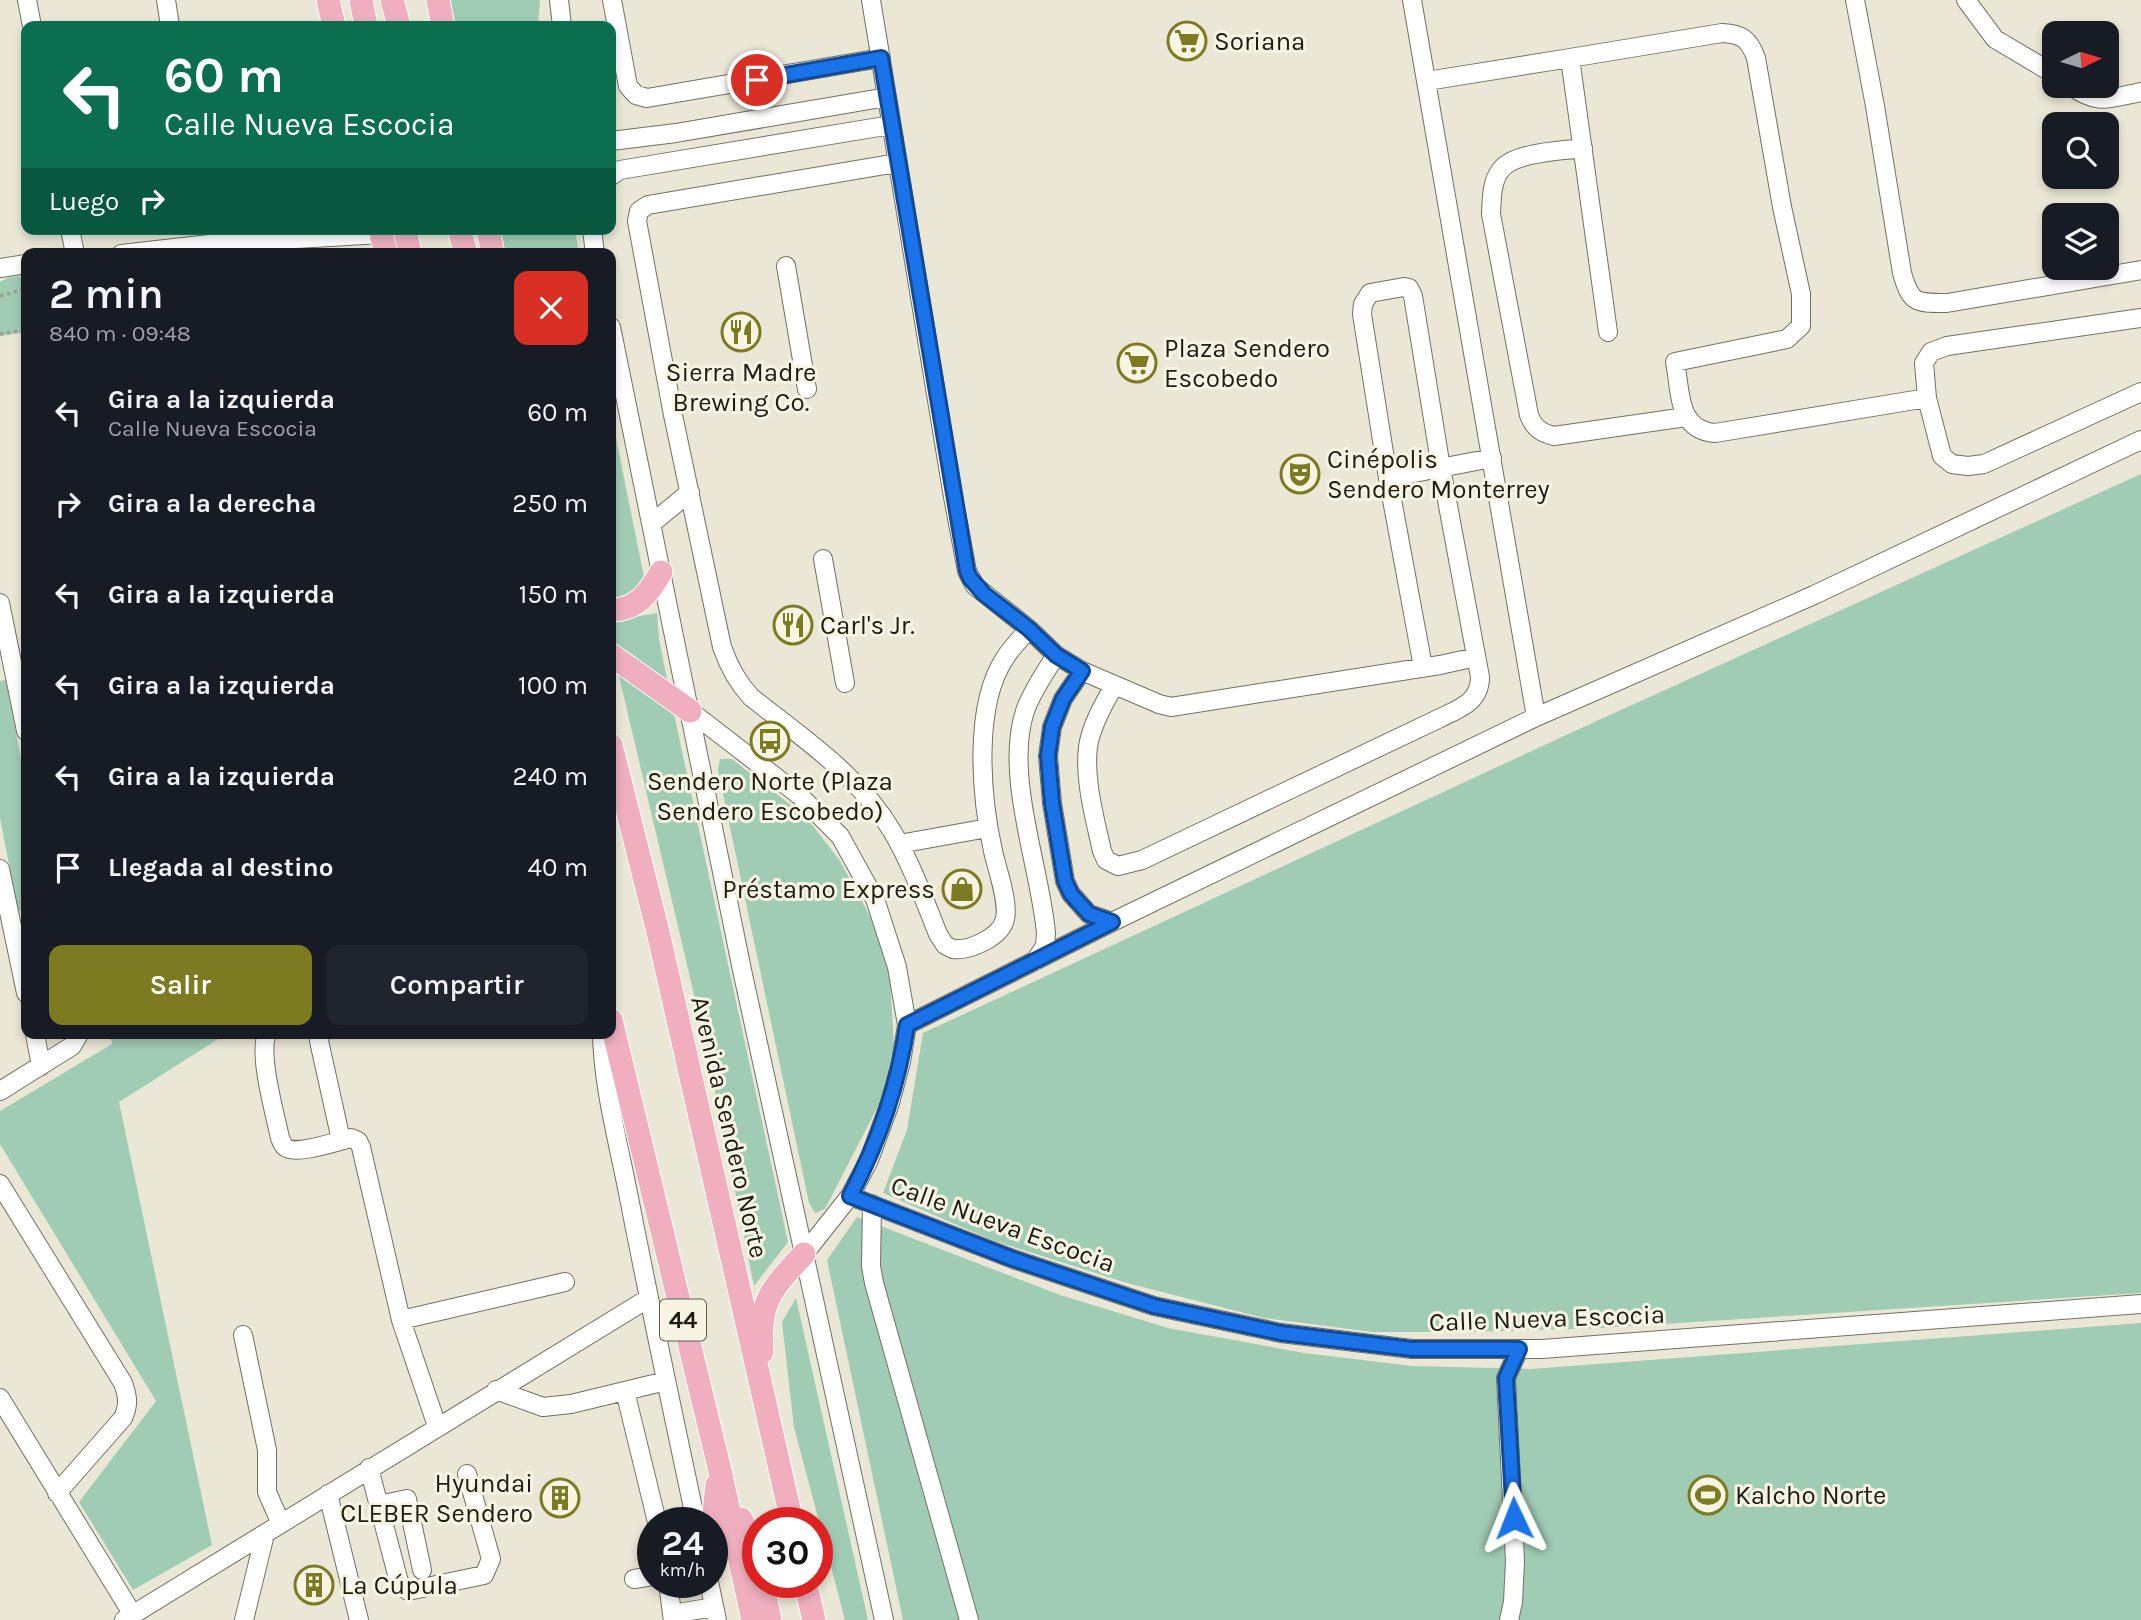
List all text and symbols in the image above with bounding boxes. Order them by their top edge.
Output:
supermarket icon: Soriana [1166,20,1208,62]
north arrow [2042,21,2119,98]
map controls [2042,21,2119,280]
place label: Soriana [1214,26,1305,57]
text: 60 m [164,47,284,104]
icon: left [49,49,140,140]
pin [727,50,787,110]
icon: arrive [738,61,776,99]
text: Calle Nueva Escocia [164,106,455,143]
button: search [2042,112,2119,189]
icon: right [133,182,171,220]
text: Luego [49,186,119,217]
button: layers [2042,203,2119,280]
text: 2 min [49,269,164,319]
button: close [514,271,588,345]
restaurant icon: Sierra Madre Brewing Co. [720,311,762,353]
text: 840 m · 09:48 [49,320,191,347]
place label: Plaza Sendero Escobedo [1164,333,1330,394]
supermarket icon: Plaza Sendero Escobedo [1116,342,1158,384]
place label: Sierra Madre Brewing Co. [666,357,816,418]
text: Gira a la izquierda [108,384,335,415]
icon: left [49,394,87,432]
text: 60 m [527,397,588,428]
text: Calle Nueva Escocia [108,415,317,442]
place label: Cinépolis Sendero Monterrey [1327,444,1550,505]
theatre icon: Cinépolis Sendero Monterrey [1279,453,1321,495]
icon: right [49,485,87,523]
text: Gira a la derecha [108,488,317,519]
text: 250 m [512,488,588,519]
icon: left [49,576,87,614]
text: Gira a la izquierda [108,579,335,610]
text: 150 m [519,579,588,610]
restaurant icon: Carl's Jr. [772,604,814,646]
place label: Carl's Jr. [820,610,915,641]
icon: left [49,667,87,705]
text: Gira a la izquierda [108,670,335,701]
text: 100 m [518,670,588,701]
bus stop icon: Sendero Norte (Plaza Sendero Escobedo) [749,720,791,762]
icon: left [49,758,87,796]
text: Gira a la izquierda [108,761,335,792]
text: 240 m [512,761,588,792]
place label: Sendero Norte (Plaza Sendero Escobedo) [647,766,893,827]
icon: arrive [49,849,87,887]
text: Llegada al destino [108,852,334,883]
text: 40 m [528,852,588,883]
shop icon: Préstamo Express [941,868,983,910]
place label: Préstamo Express [722,874,935,905]
button: Salir [49,945,312,1025]
button: Compartir [326,945,588,1025]
street label: Avenida Sendero Norte [684,993,775,1261]
street label: Calle Nueva Escocia [887,1170,1119,1279]
street label: Calle Nueva Escocia [1428,1299,1666,1338]
road number: 44 [660,1300,706,1340]
place label: Hyundai CLEBER Sendero [340,1468,533,1529]
sports icon: Kalcho Norte [1687,1474,1729,1516]
building icon: Hyundai CLEBER Sendero [539,1477,581,1519]
place label: Kalcho Norte [1735,1480,1886,1511]
position arrow [1477,1481,1551,1555]
speed limit sign: 30 [742,1507,833,1598]
text: 24 [662,1523,704,1564]
text: km/h [660,1559,705,1581]
building icon: La Cúpula [293,1564,335,1606]
place label: La Cúpula [341,1570,458,1601]

